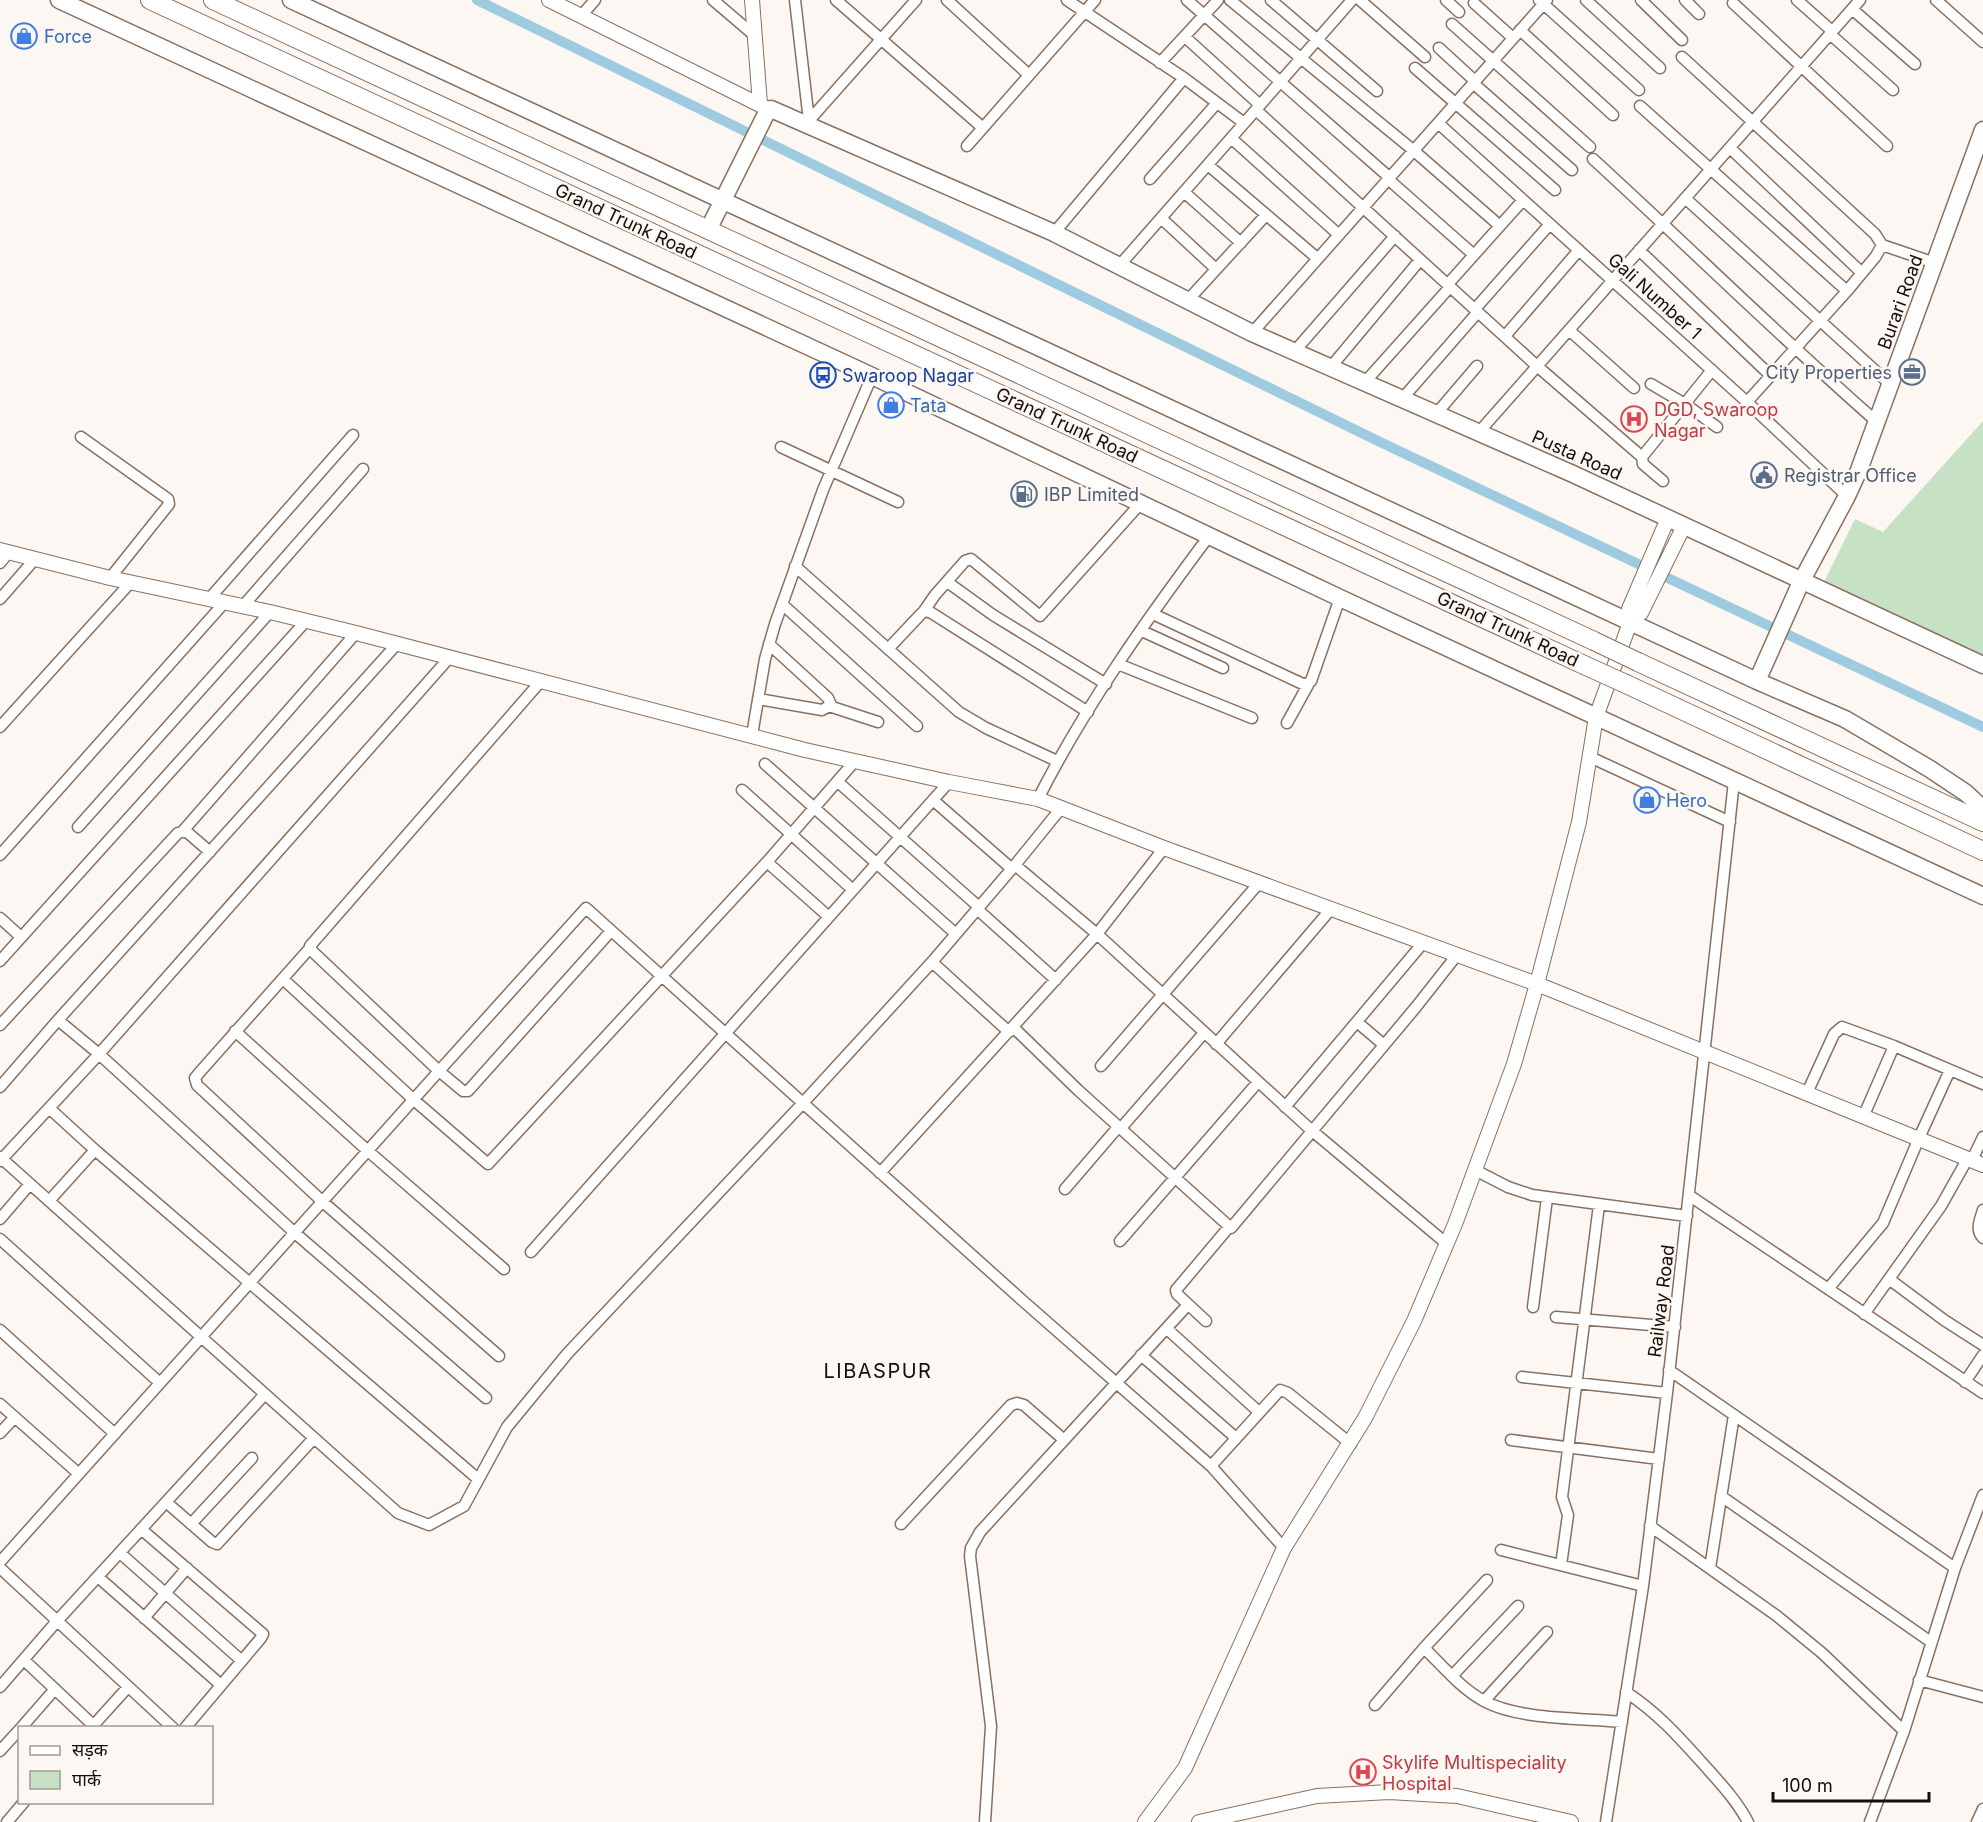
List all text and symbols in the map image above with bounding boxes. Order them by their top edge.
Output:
shop icon: Force [9,21,39,51]
place label: Force [44,26,92,47]
street label: Grand Trunk Road [552,179,700,263]
street label: Gali Number 1 [1604,249,1706,343]
street label: Burari Road [1873,252,1927,352]
office icon: City Properties [1897,357,1927,387]
bus stop icon: Swaroop Nagar [808,360,838,390]
place label: City Properties [1765,362,1892,383]
place label: Swaroop Nagar [842,365,974,386]
street label: Grand Trunk Road [993,383,1141,467]
shop icon: Tata [876,390,906,420]
place label: Tata [910,395,947,416]
place label: DGD, Swaroop Nagar [1654,399,1778,441]
hospital icon: DGD, Swaroop Nagar [1619,404,1649,434]
street label: Pusta Road [1529,426,1625,484]
public building icon: Registrar Office [1749,460,1779,490]
place label: Registrar Office [1784,465,1917,486]
fuel station icon: IBP Limited [1009,479,1039,509]
place label: IBP Limited [1044,484,1139,505]
street label: Grand Trunk Road [1434,587,1582,671]
shop icon: Hero [1632,785,1662,815]
place label: Hero [1666,790,1707,811]
street label: Railway Road [1644,1243,1678,1359]
district label: LIBASPUR [824,1359,932,1383]
legend [18,1726,213,1804]
text: सड़क [72,1739,109,1760]
place label: Skylife Multispeciality Hospital [1382,1752,1567,1794]
hospital icon: Skylife Multispeciality Hospital [1348,1757,1378,1787]
scale bar [1773,1765,1929,1803]
text: पार्क [72,1769,102,1790]
text: 100 m [1782,1775,1833,1796]

